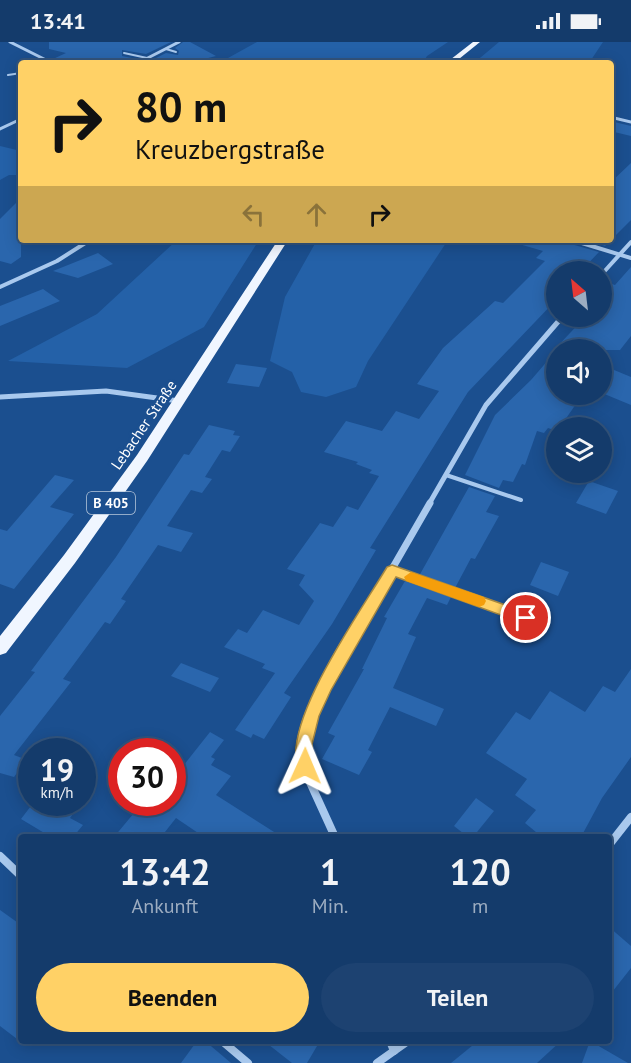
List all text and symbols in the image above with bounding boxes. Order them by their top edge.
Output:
text: 13:41 [30,7,86,35]
text: 80 m [135,79,227,134]
icon: right [36,84,114,162]
text: Kreuzbergstraße [135,132,325,166]
icon: left [237,198,270,231]
icon: ahead [300,198,333,231]
icon: right [363,198,396,231]
north arrow [546,261,612,327]
map controls [546,261,612,483]
button: sound [546,339,612,405]
street label: Lebacher Straße [107,376,180,473]
button: layers [546,417,612,483]
road number: B 405 [87,492,135,514]
pin [500,592,551,643]
icon: arrive [509,601,542,634]
position arrow [273,734,337,798]
speed limit sign: 30 [108,738,186,816]
text: 19 [40,750,74,789]
text: km/h [41,783,73,802]
text: 13:42 [119,848,211,895]
text: 1 [320,848,340,895]
text: 120 [450,848,511,895]
text: Ankunft [132,893,198,919]
text: Min. [312,893,348,919]
text: m [472,893,488,919]
button: Beenden [36,963,309,1032]
button: Teilen [321,963,594,1032]

